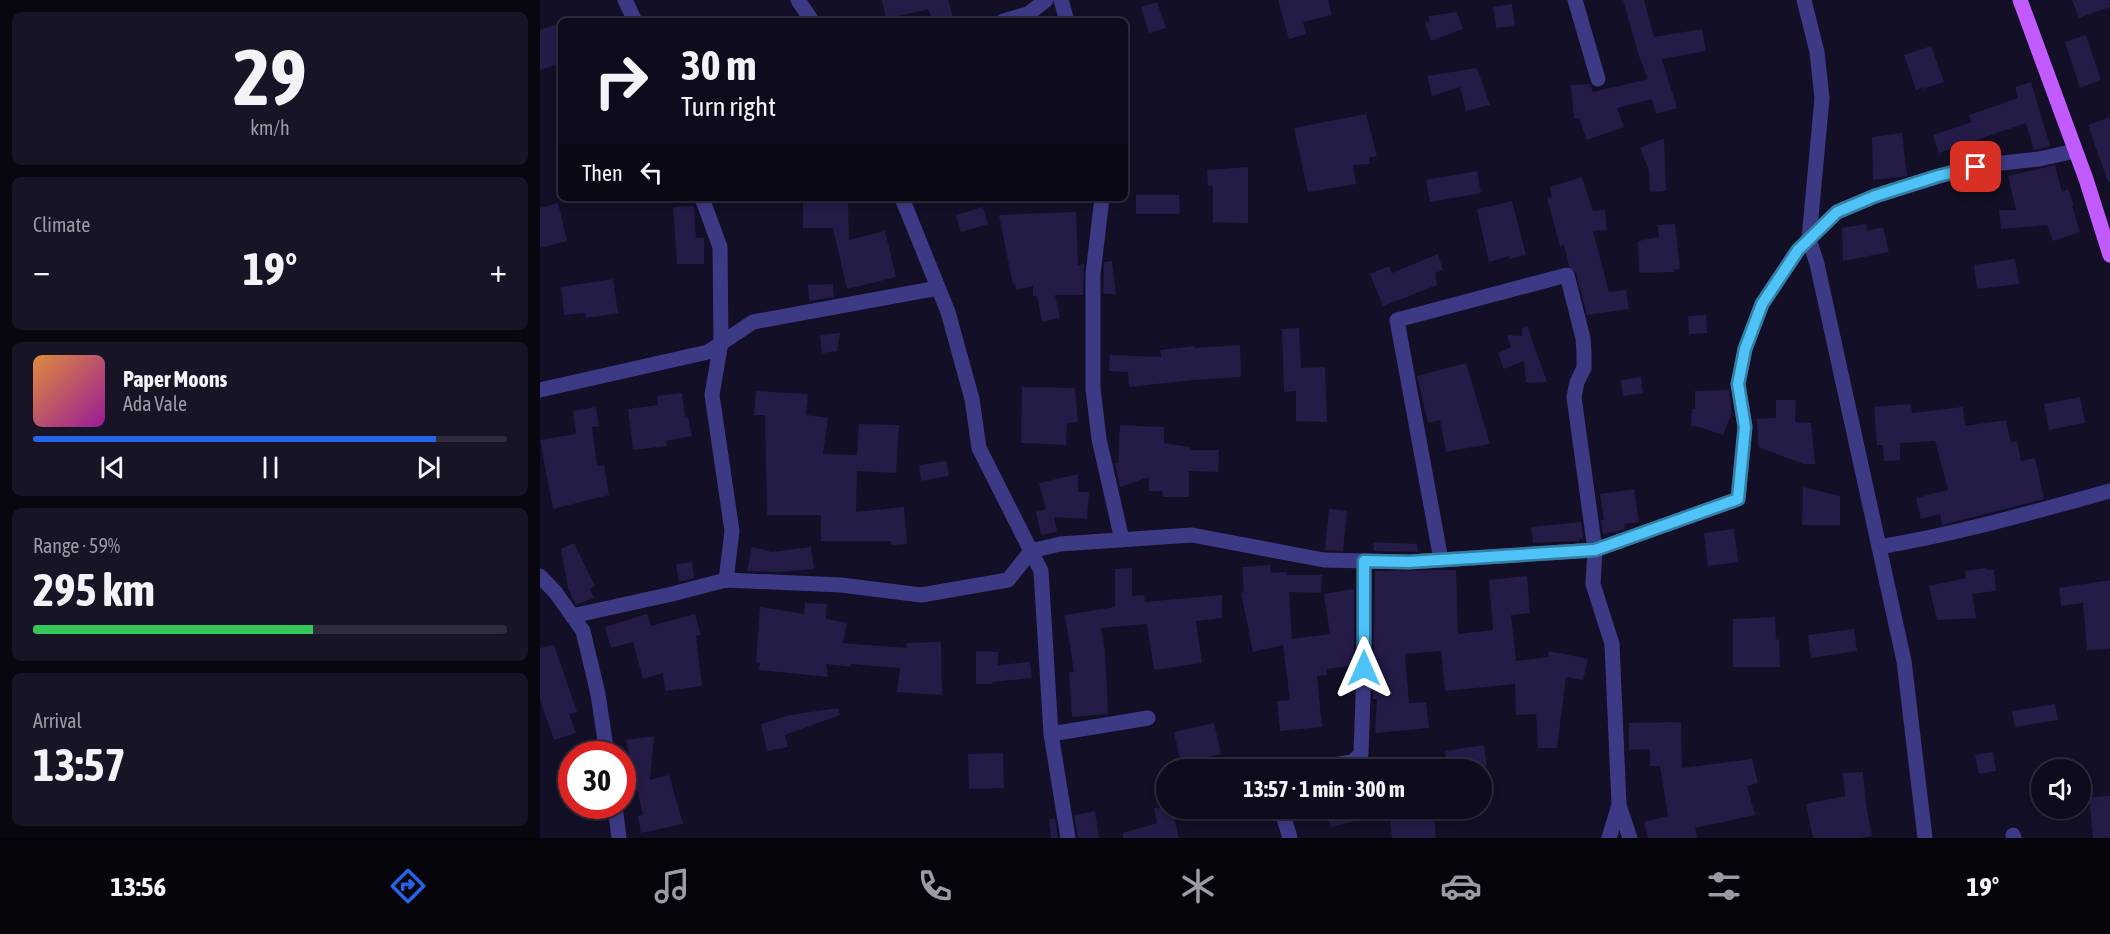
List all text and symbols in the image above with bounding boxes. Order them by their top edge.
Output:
text: 29 [233,32,307,122]
text: 30 m [681,41,756,89]
icon: right [582,42,660,120]
text: Turn right [681,91,776,122]
text: km/h [250,116,290,139]
pin [1950,141,2001,192]
icon: arrive [1959,150,1992,183]
icon: left [635,156,668,189]
text: Then [582,160,623,186]
text: Climate [33,213,90,236]
text: 19° [243,243,297,295]
text: − [33,251,50,289]
text: + [490,251,507,289]
text: Paper Moons [123,366,227,392]
text: Ada Vale [123,392,187,415]
icon: previous [96,451,129,484]
icon: pause [254,451,287,484]
icon: next [412,451,445,484]
text: Range · 59% [33,534,120,557]
text: 295 km [33,564,155,616]
position arrow [1332,636,1396,700]
text: Arrival [33,709,82,732]
text: 13:57 [33,739,126,791]
speed limit sign: 30 [558,741,636,819]
map controls [2031,759,2091,819]
button: sound [2031,759,2091,819]
text: 13:57 · 1 min · 300 m [1243,776,1405,802]
icon: directions [387,865,429,907]
icon: music [651,865,693,907]
icon: phone [914,865,956,907]
icon: climate [1177,865,1219,907]
icon: car [1440,865,1482,907]
icon: filters [1703,865,1745,907]
text: 13:56 [111,871,166,902]
text: 19° [1966,871,1999,902]

